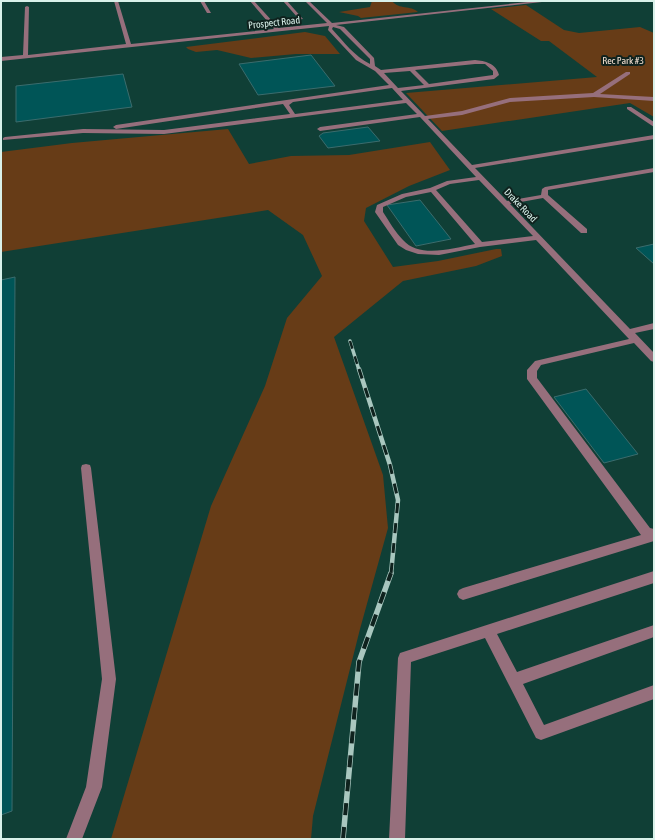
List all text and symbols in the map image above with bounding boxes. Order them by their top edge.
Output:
street label: Prospect Road [247,14,301,31]
park label: Rec Park #3 [602,55,644,66]
street label: Drake Road [502,186,539,225]

